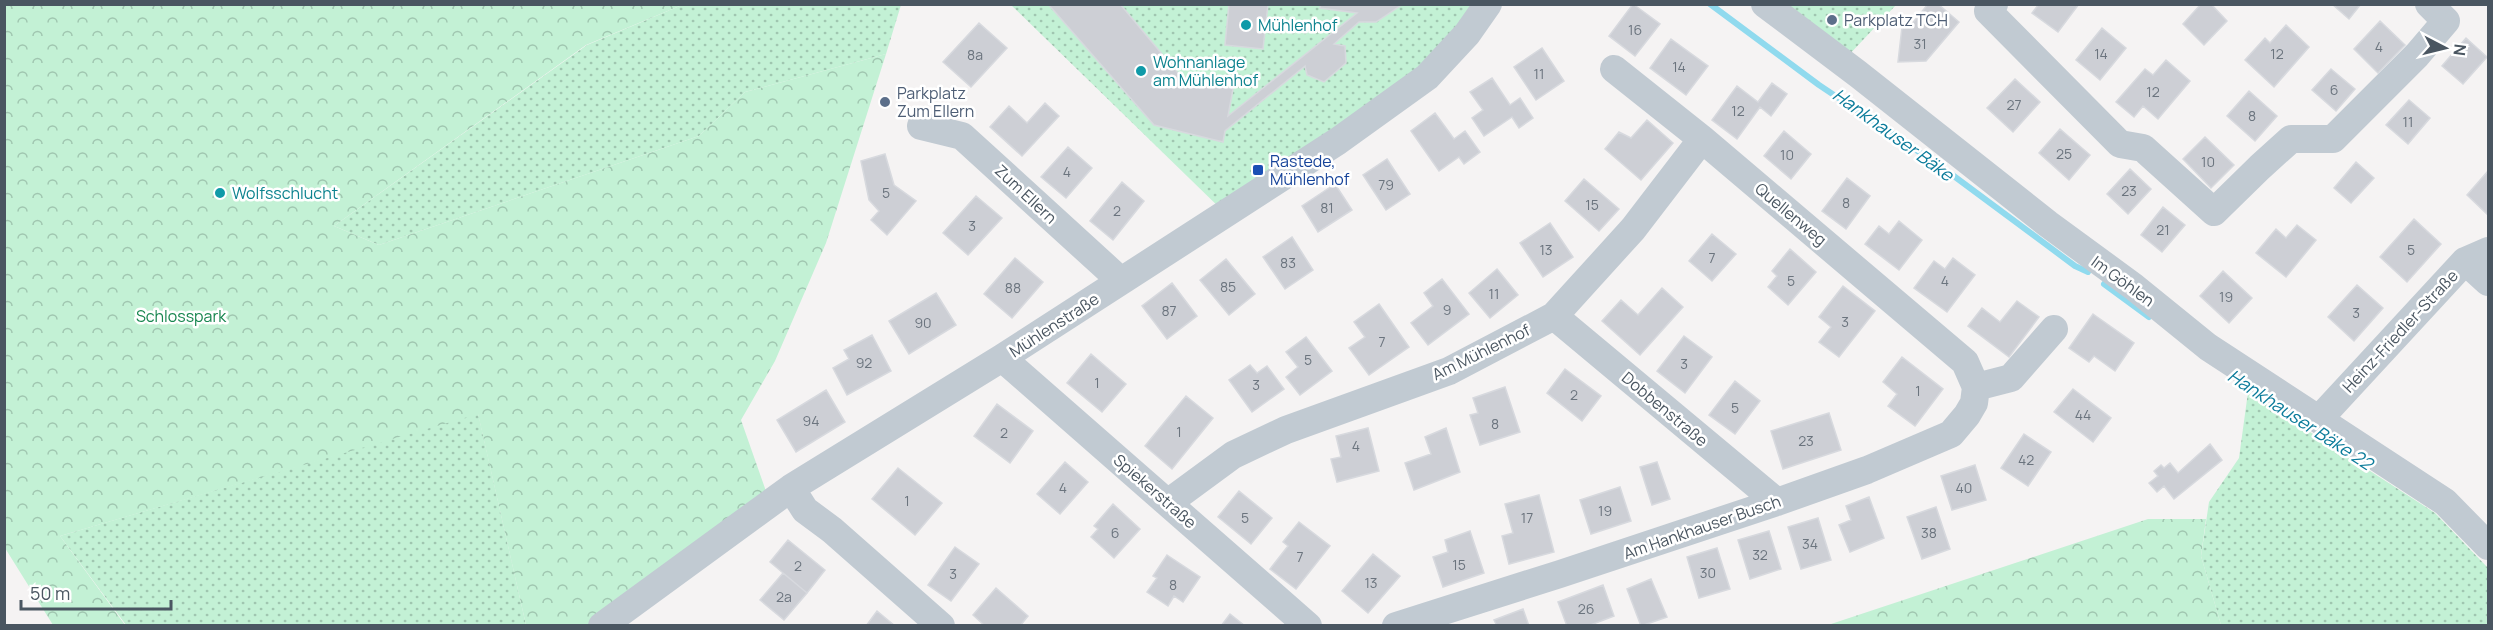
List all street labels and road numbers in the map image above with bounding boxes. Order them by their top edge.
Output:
street label: Zum Ellern [990,160,1062,228]
street label: Quellenweg [1750,178,1832,250]
street label: Im Göhlen [2087,251,2159,311]
street label: Heinz-Friedler-Straße [2337,265,2463,397]
street label: Mühlenstraße [1005,288,1103,362]
street label: Am Mühlenhof [1428,319,1534,385]
street label: Dobbenstraße [1617,367,1713,451]
street label: Spiekerstraße [1109,449,1201,533]
street label: Am Hankhauser Busch [1620,490,1784,564]

